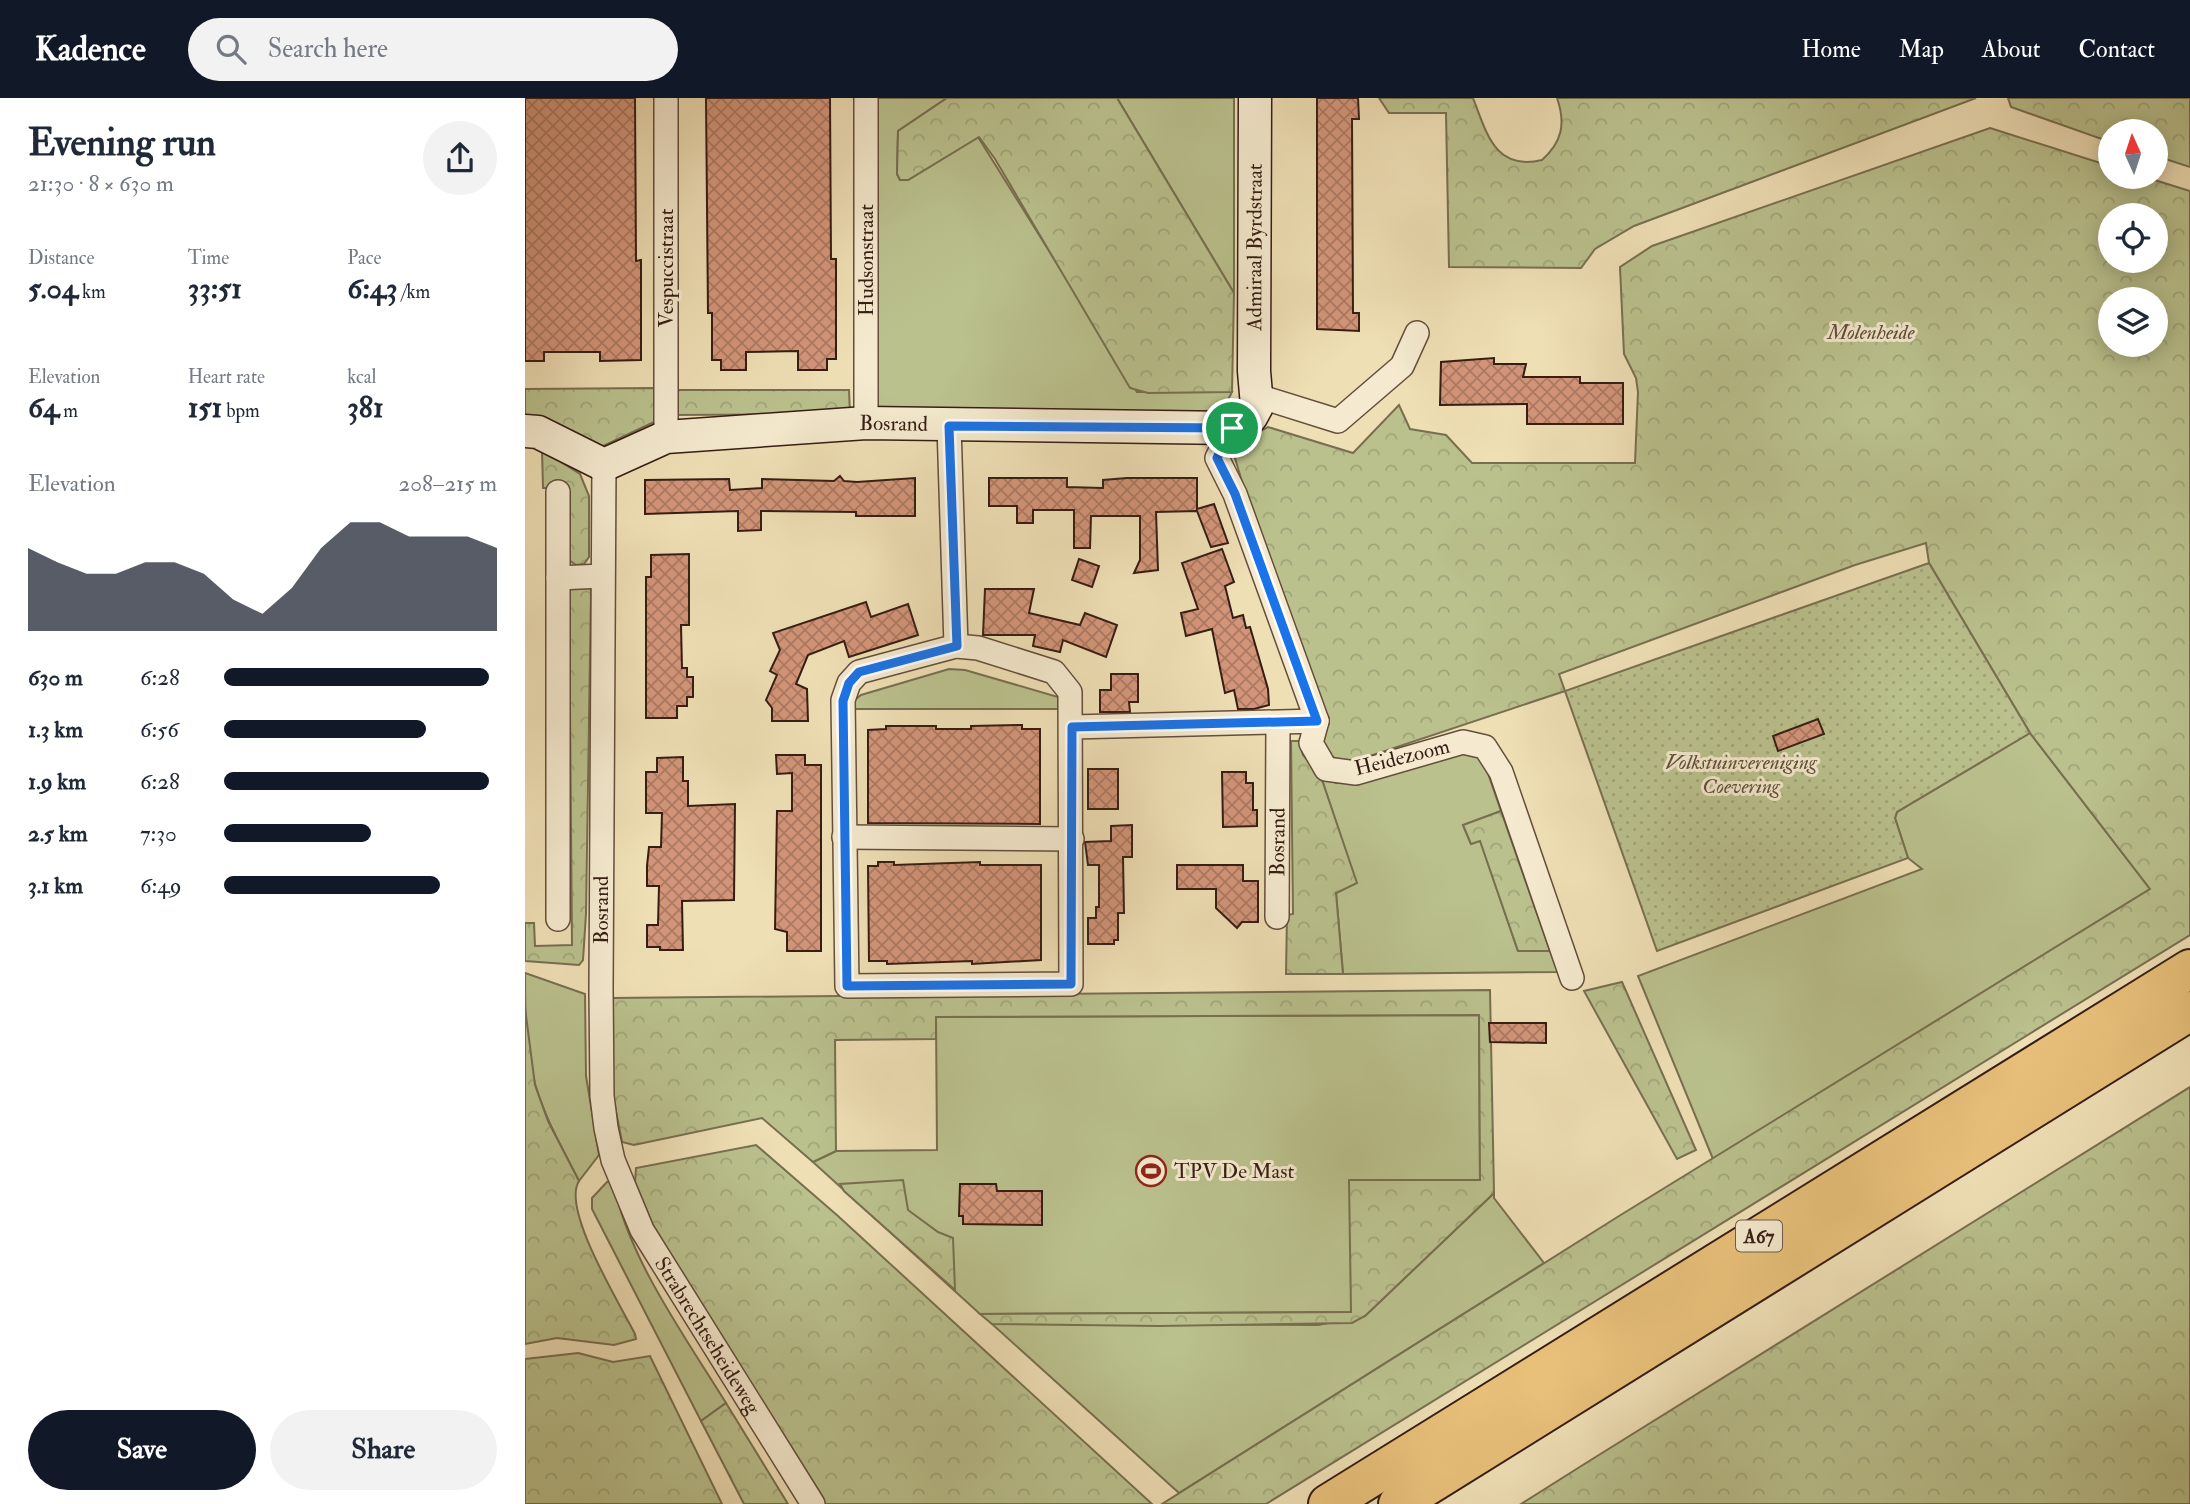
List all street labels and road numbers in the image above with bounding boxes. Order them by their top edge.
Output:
street label: Admiraal Byrdstraat [1241,163,1269,332]
street label: Hudsonstraat [853,204,880,316]
street label: Vespuccistraat [653,208,680,327]
street label: Bosrand [859,410,929,438]
street label: Heidezoom [1352,733,1452,782]
street label: Bosrand [1264,807,1292,876]
street label: Bosrand [588,875,615,944]
road number: A67 [1736,1220,1782,1252]
street label: Strabrechtseheideweg [648,1252,767,1420]

